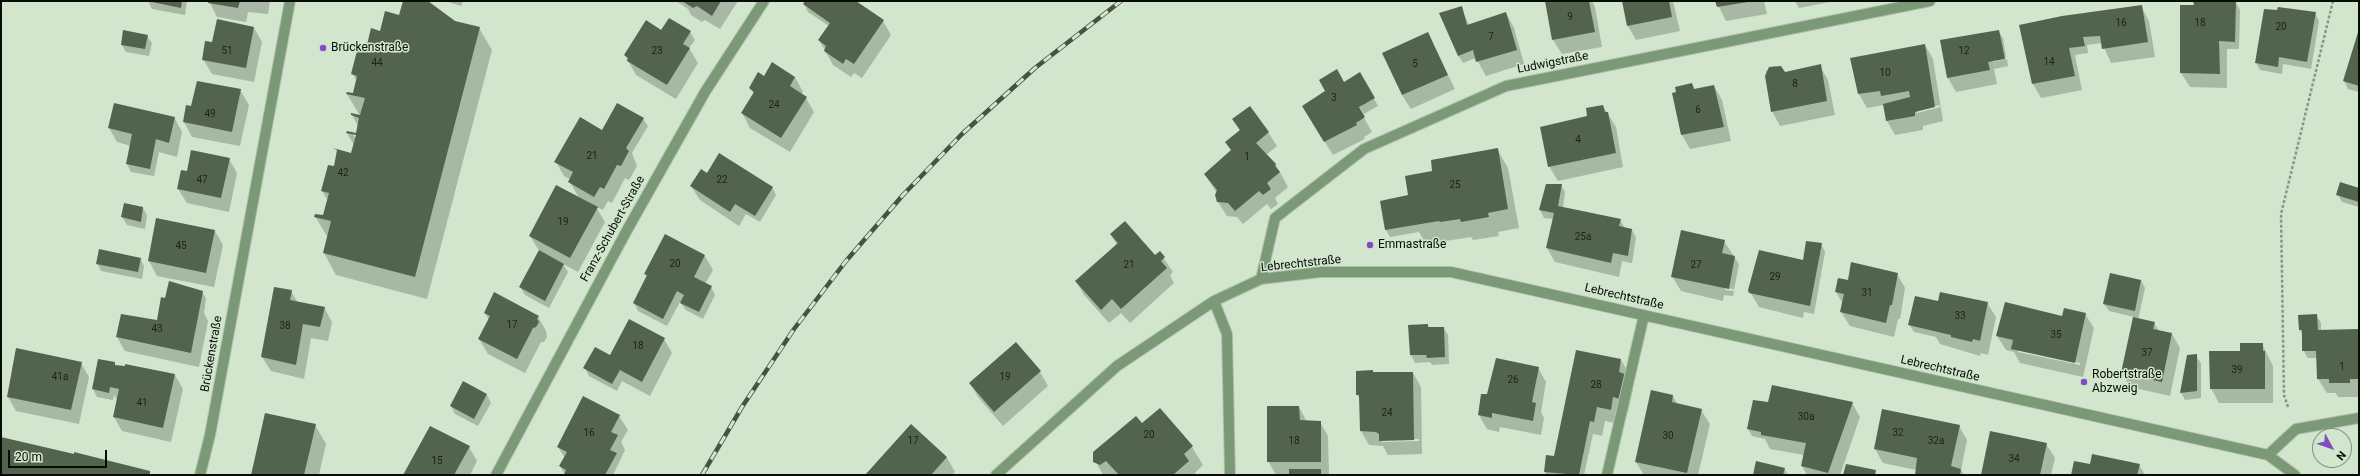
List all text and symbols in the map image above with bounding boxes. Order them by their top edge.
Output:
house number: 9 [1567,11,1573,23]
house number: 16 [2115,17,2127,29]
house number: 18 [2194,17,2206,29]
house number: 20 [2275,21,2287,33]
house number: 7 [1488,31,1494,43]
place label: Brückenstraße [331,41,408,55]
marker: Brückenstraße [318,43,328,53]
house number: 51 [221,45,233,57]
house number: 23 [651,45,663,57]
house number: 12 [1958,45,1970,57]
street label: Ludwigstraße [1516,49,1590,77]
house number: 14 [2043,56,2055,68]
house number: 44 [371,57,383,69]
house number: 5 [1412,58,1418,70]
house number: 10 [1879,67,1891,79]
house number: 8 [1792,78,1798,90]
house number: 3 [1331,92,1337,104]
house number: 24 [768,99,780,111]
house number: 6 [1695,104,1701,116]
house number: 49 [204,108,216,120]
house number: 4 [1575,134,1581,146]
house number: 21 [586,150,598,162]
house number: 1 [1244,151,1250,163]
house number: 42 [337,167,349,179]
street label: Franz-Schubert-Straße [578,173,648,285]
house number: 47 [196,174,208,186]
house number: 22 [716,174,728,186]
house number: 25 [1449,179,1461,191]
house number: 19 [557,216,569,228]
house number: 25a [1575,231,1591,243]
place label: Emmastraße [1378,238,1446,252]
house number: 45 [175,240,187,252]
marker: Emmastraße [1365,240,1375,250]
street label: Lebrechtstraße [1260,253,1342,275]
house number: 20 [669,258,681,270]
house number: 21 [1123,259,1135,271]
house number: 27 [1690,259,1702,271]
house number: 29 [1769,271,1781,283]
street label: Lebrechtstraße [1583,281,1665,313]
house number: 31 [1861,287,1873,299]
house number: 33 [1954,310,1966,322]
street label: Brückenstraße [198,315,226,393]
house number: 17 [506,319,518,331]
house number: 38 [279,320,291,332]
house number: 43 [151,323,163,335]
house number: 35 [2050,329,2062,341]
house number: 18 [632,340,644,352]
house number: 37 [2141,347,2153,359]
street label: Lebrechtstraße [1899,353,1981,385]
house number: 1 [2339,361,2345,373]
house number: 39 [2231,364,2243,376]
place label: Robertstraße Abzweig [2092,368,2162,396]
house number: 41a [52,371,68,383]
house number: 19 [999,371,1011,383]
house number: 26 [1507,374,1519,386]
marker: Robertstraße Abzweig [2079,377,2089,387]
house number: 28 [1590,379,1602,391]
house number: 41 [136,397,148,409]
house number: 24 [1381,407,1393,419]
house number: 30a [1798,411,1814,423]
house number: 16 [583,427,595,439]
house number: 32 [1892,427,1904,439]
north arrow [2312,428,2352,468]
house number: 20 [1143,429,1155,441]
house number: 30 [1662,430,1674,442]
house number: 17 [907,435,919,447]
house number: 18 [1288,435,1300,447]
house number: 32a [1928,435,1944,447]
scale bar [10,442,109,468]
text: N [2333,448,2348,463]
text: 20 m [15,450,42,464]
house number: 34 [2008,453,2020,465]
house number: 15 [431,455,443,467]

